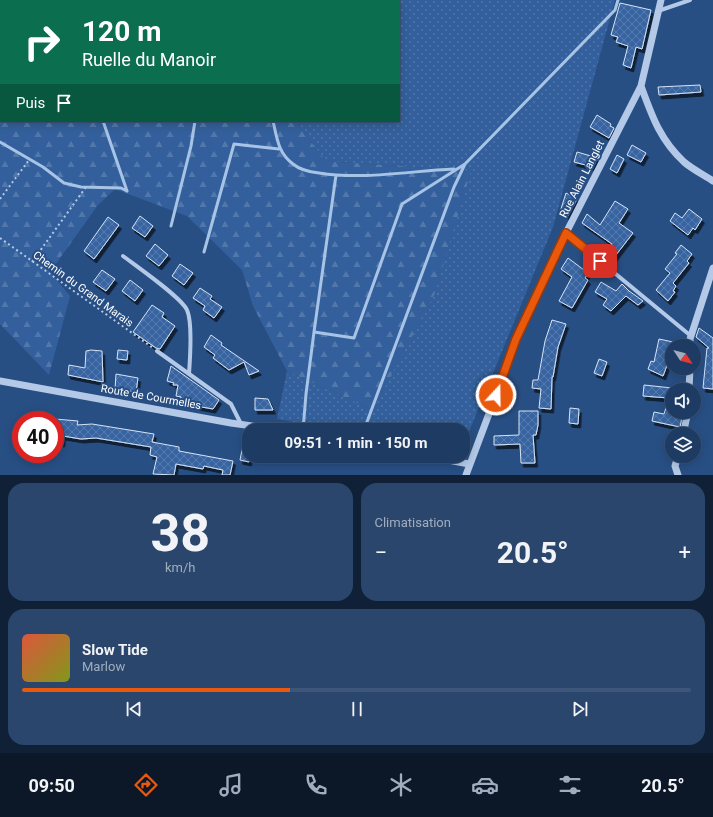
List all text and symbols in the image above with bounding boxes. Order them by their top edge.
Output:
text: 120 m [82,15,161,48]
icon: right [16,16,68,68]
text: Ruelle du Manoir [82,49,216,70]
icon: arrive [53,92,75,114]
text: Puis [16,94,45,112]
street label: Rue Alain Langlet [557,138,607,220]
pin [583,244,617,278]
street label: Chemin du Grand Marais [30,248,136,330]
icon: arrive [589,250,611,272]
north arrow [665,339,701,375]
map controls [665,339,701,463]
position arrow [475,374,517,416]
street label: Route de Courmelles [100,382,202,412]
button: sound [665,383,701,419]
speed limit sign: 40 [12,411,64,463]
button: layers [665,427,701,463]
text: 09:51 · 1 min · 150 m [285,434,427,452]
text: 38 [150,503,210,564]
text: Climatisation [375,515,451,530]
text: 20.5° [497,535,569,570]
text: − [375,540,387,565]
text: + [679,540,691,565]
text: km/h [165,560,196,575]
text: Slow Tide [82,641,148,659]
text: Marlow [82,659,125,674]
icon: previous [123,698,145,720]
icon: pause [346,698,368,720]
icon: next [569,698,591,720]
icon: directions [132,771,160,799]
icon: music [217,771,245,799]
icon: phone [302,771,330,799]
icon: climate [387,771,415,799]
icon: car [471,771,499,799]
icon: filters [556,771,584,799]
text: 09:50 [28,775,75,796]
text: 20.5° [641,775,685,796]

